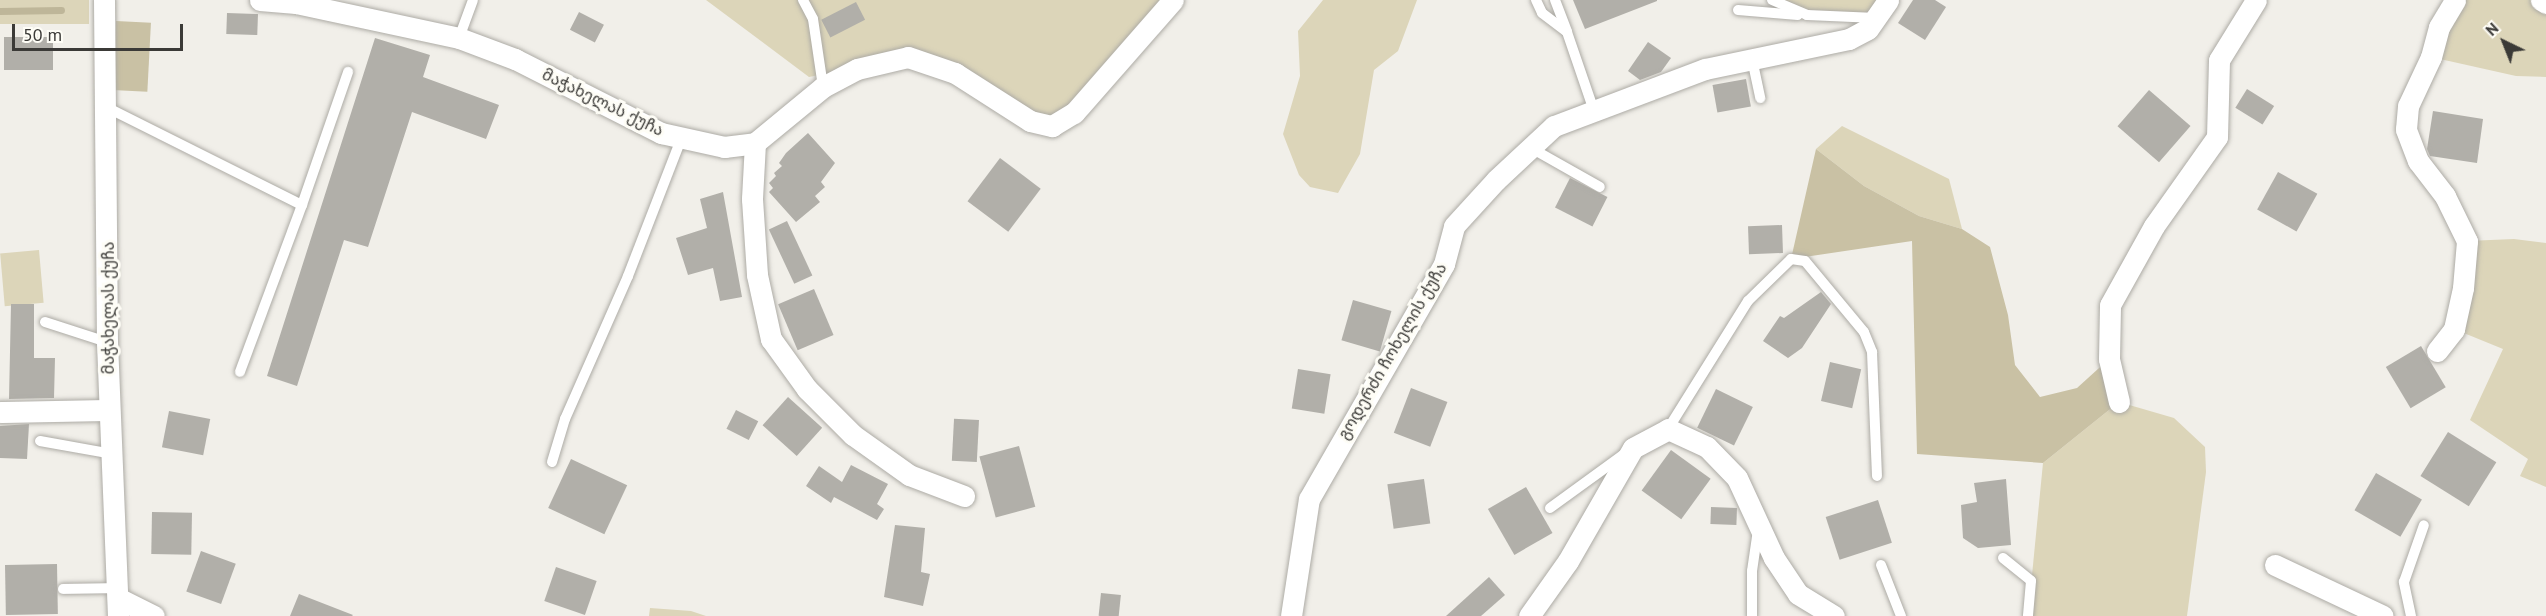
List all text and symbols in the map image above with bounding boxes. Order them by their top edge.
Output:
scale bar [15,12,186,50]
north arrow [2474,12,2534,72]
text: N [2481,18,2502,40]
text: 50 m [23,23,62,46]
street label: მაჭახელას ქუჩა [539,64,667,140]
street label: მაჭახელას ქუჩა [98,242,118,374]
street label: გოდერძი ჩოხელის ქუჩა [1334,259,1450,443]

